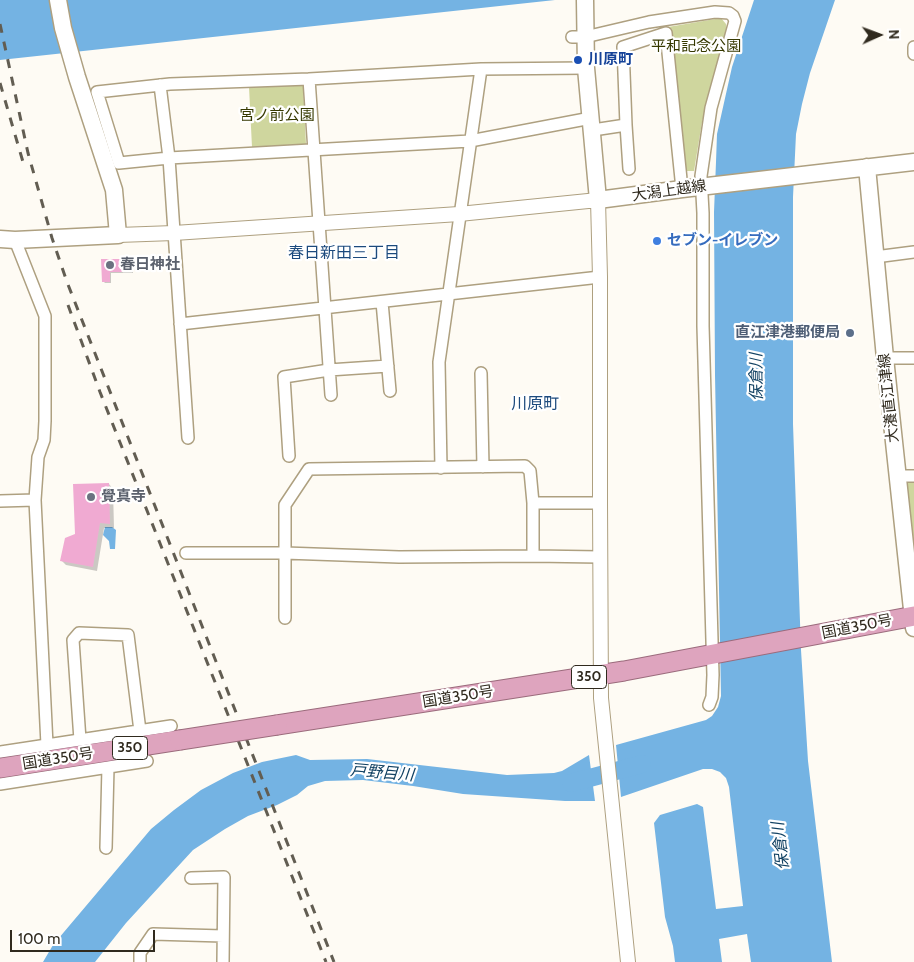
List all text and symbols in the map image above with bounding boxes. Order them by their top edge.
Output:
north arrow [854,10,904,60]
text: N [885,29,903,40]
park label: 平和記念公園 [651,38,741,56]
place label: 川原町 [588,51,633,69]
marker: 川原町 [572,54,584,66]
park label: 宮ノ前公園 [240,107,314,125]
street label: 大潟上越線 [631,177,707,205]
place label: セブン-イレブン [667,232,778,250]
marker: セブン-イレブン [651,235,663,247]
district label: 春日新田三丁目 [288,243,400,263]
place label: 春日神社 [120,256,180,274]
marker: 春日神社 [104,259,116,271]
place label: 直江津港郵便局 [735,324,840,342]
marker: 直江津港郵便局 [844,327,856,339]
street label: 大瀁直江津線 [875,352,903,444]
water label: 保倉川 [747,353,767,401]
district label: 川原町 [511,394,559,414]
place label: 覺真寺 [101,488,146,506]
marker: 覺真寺 [85,491,97,503]
street label: 国道350号 [820,611,894,643]
road number: 350 [572,666,606,689]
street label: 国道350号 [421,683,495,711]
road number: 350 [112,736,148,760]
street label: 国道350号 [21,745,95,773]
water label: 戸野目川 [349,761,415,785]
water label: 保倉川 [769,821,793,871]
scale bar [12,920,158,952]
text: 100 m [18,930,60,948]

